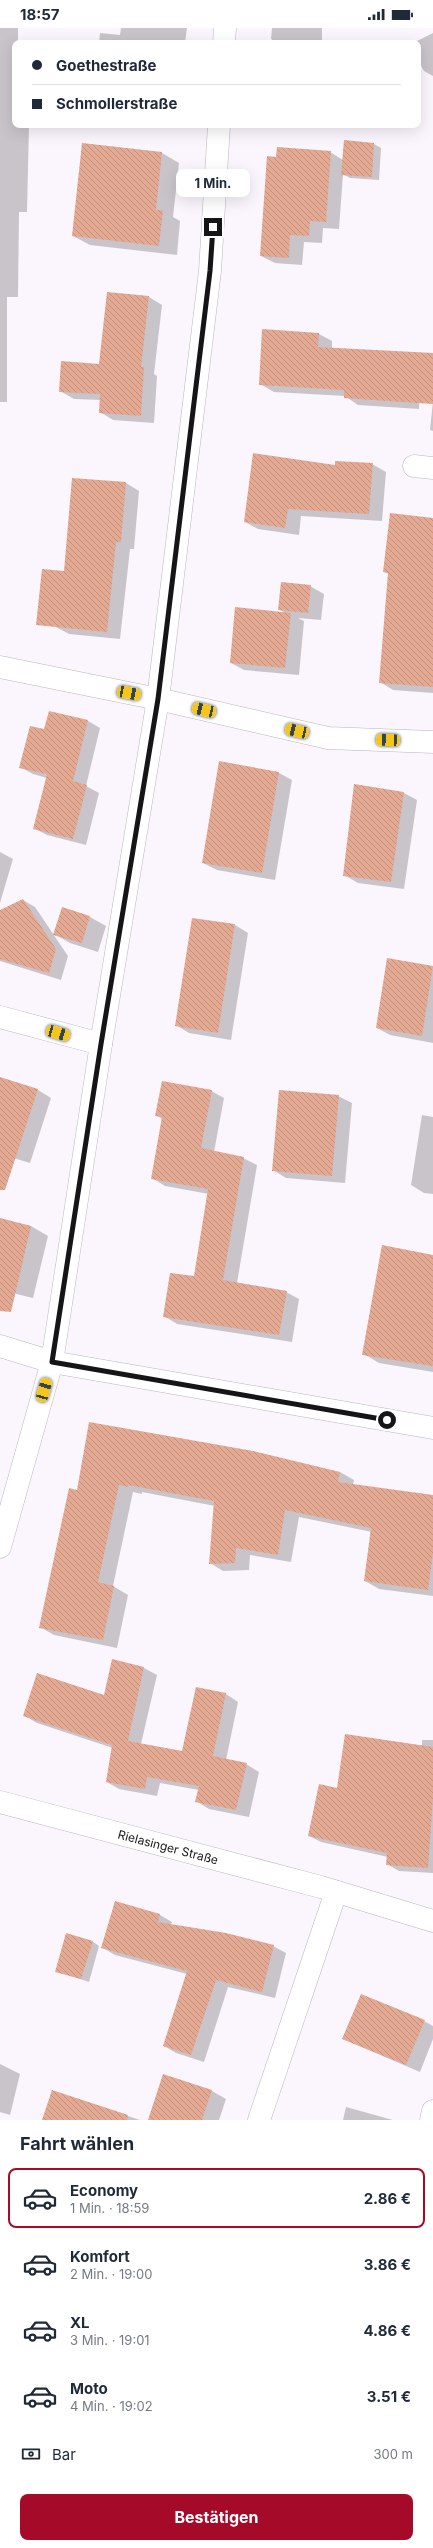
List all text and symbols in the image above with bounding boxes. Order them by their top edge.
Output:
text: 18:57 [20,5,60,24]
text: Goethestraße [56,56,157,75]
text: Schmollerstraße [56,94,177,113]
callout: 1 Min. [176,169,250,197]
text: 1 Min. [195,175,231,191]
route end [204,218,222,236]
car [116,685,142,701]
car [191,701,217,719]
car [284,722,310,740]
car [376,734,400,746]
car [45,1024,71,1042]
car [35,1377,53,1403]
route start [378,1411,396,1429]
street label: Rielasinger Straße [116,1826,220,1867]
text: Fahrt wählen [20,2133,134,2154]
icon: car [22,2180,58,2216]
text: Economy [70,2181,138,2200]
text: 2.86 € [364,2189,411,2208]
text: 1 Min. · 18:59 [70,2200,149,2216]
icon: car [22,2246,58,2282]
text: Komfort [70,2247,130,2266]
text: 3.86 € [364,2255,411,2274]
text: 2 Min. · 19:00 [70,2266,152,2282]
icon: car [22,2312,58,2348]
text: XL [70,2313,90,2332]
text: 4.86 € [363,2321,411,2340]
text: 3 Min. · 19:01 [70,2332,150,2348]
icon: car [22,2378,58,2414]
text: Moto [70,2379,108,2398]
text: 3.51 € [367,2387,411,2406]
text: 4 Min. · 19:02 [70,2398,153,2414]
icon: cash [20,2443,42,2465]
text: Bar [52,2445,76,2464]
text: 300 m [374,2446,413,2462]
button: Bestätigen [20,2494,413,2540]

